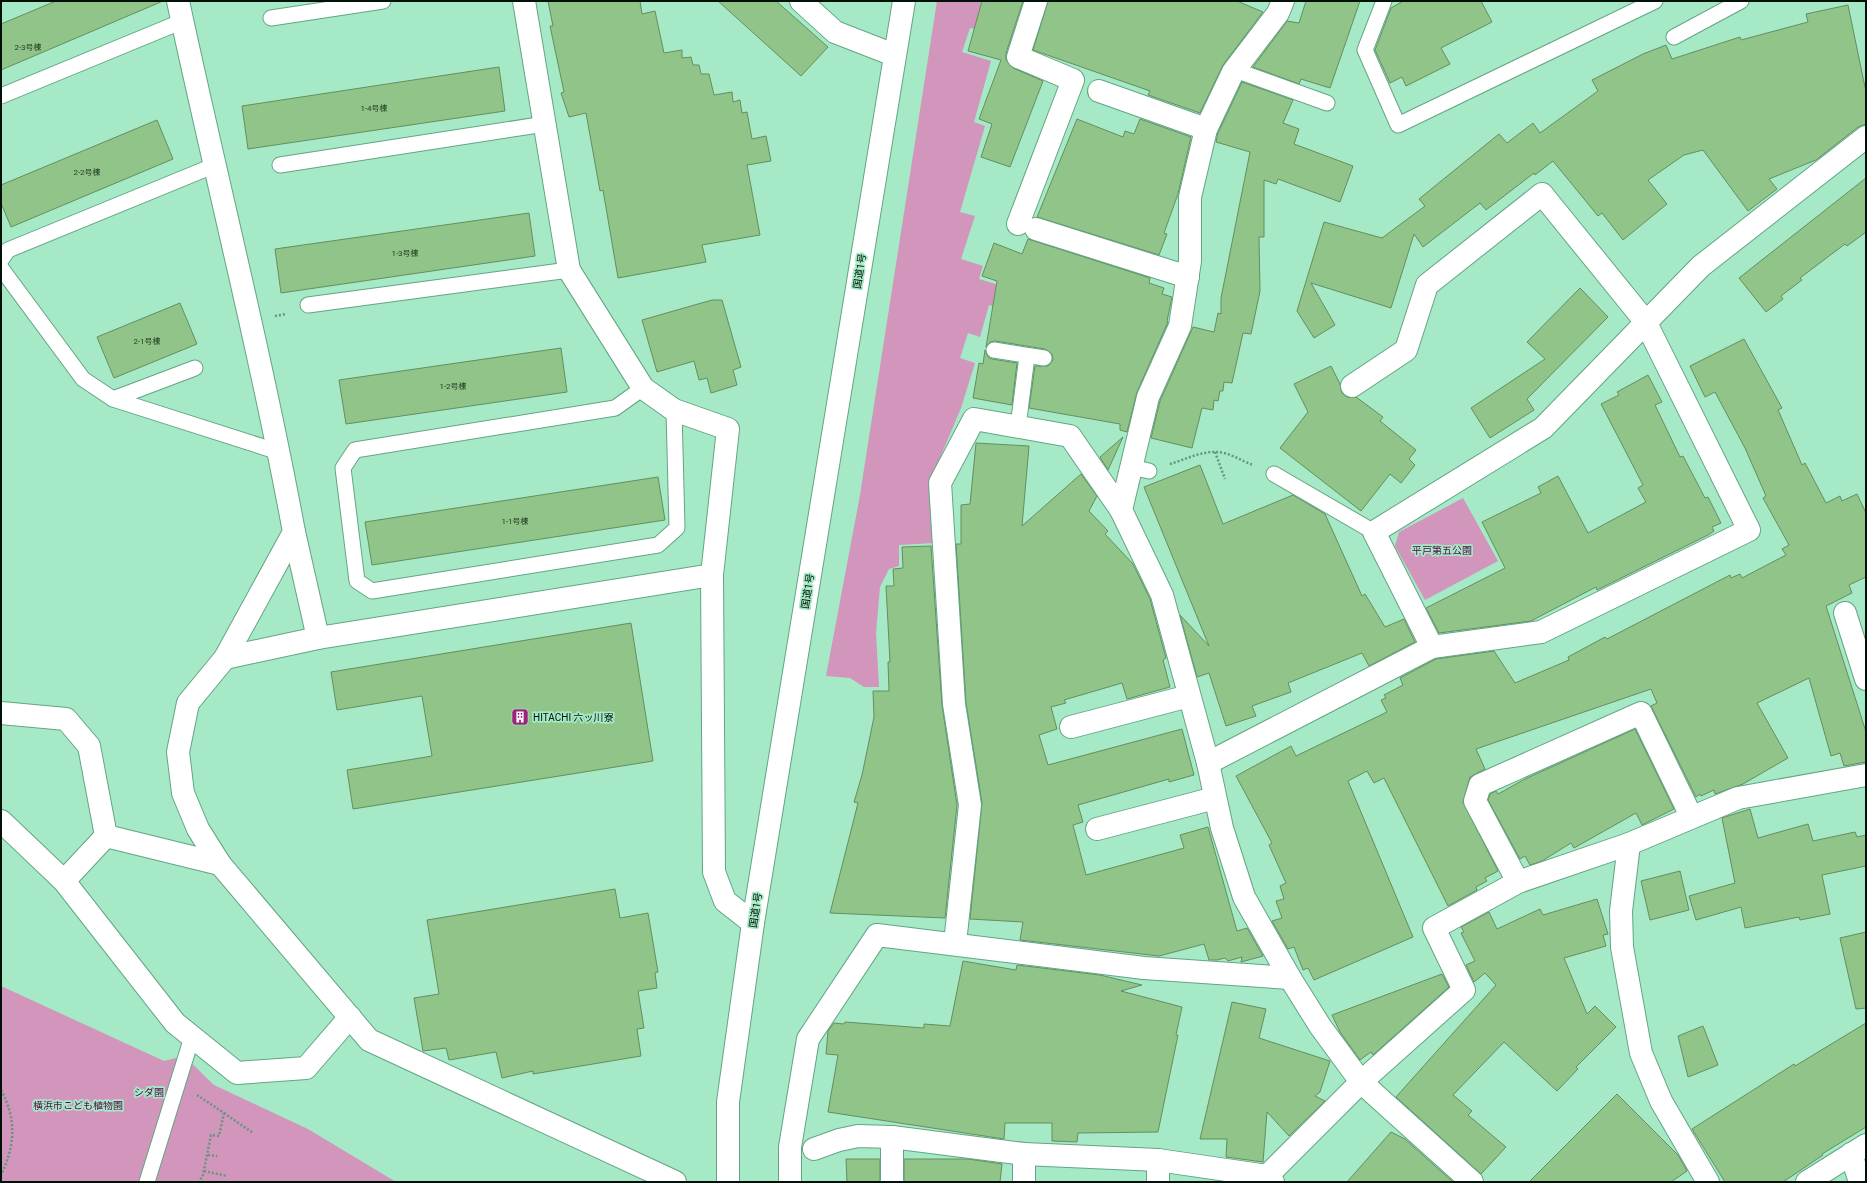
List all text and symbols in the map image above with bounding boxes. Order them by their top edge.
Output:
house number: 2-3号棟 [14,43,42,52]
house number: 1-4号棟 [360,104,388,113]
house number: 2-2号棟 [73,168,101,177]
house number: 1-3号棟 [391,249,419,258]
street label: 国道1号 [851,253,868,290]
house number: 2-1号棟 [133,337,161,346]
house number: 1-2号棟 [439,382,467,391]
house number: 1-1号棟 [501,517,529,526]
park label: 平戸第五公園 [1412,545,1472,556]
street label: 国道1号 [799,573,816,610]
building icon: HITACHI 六ッ川寮 [510,707,530,727]
place label: HITACHI 六ッ川寮 [533,712,614,723]
street label: 国道1号 [747,892,764,929]
park label: シダ園 [134,1087,164,1098]
park label: 横浜市こども植物園 [33,1100,123,1111]

